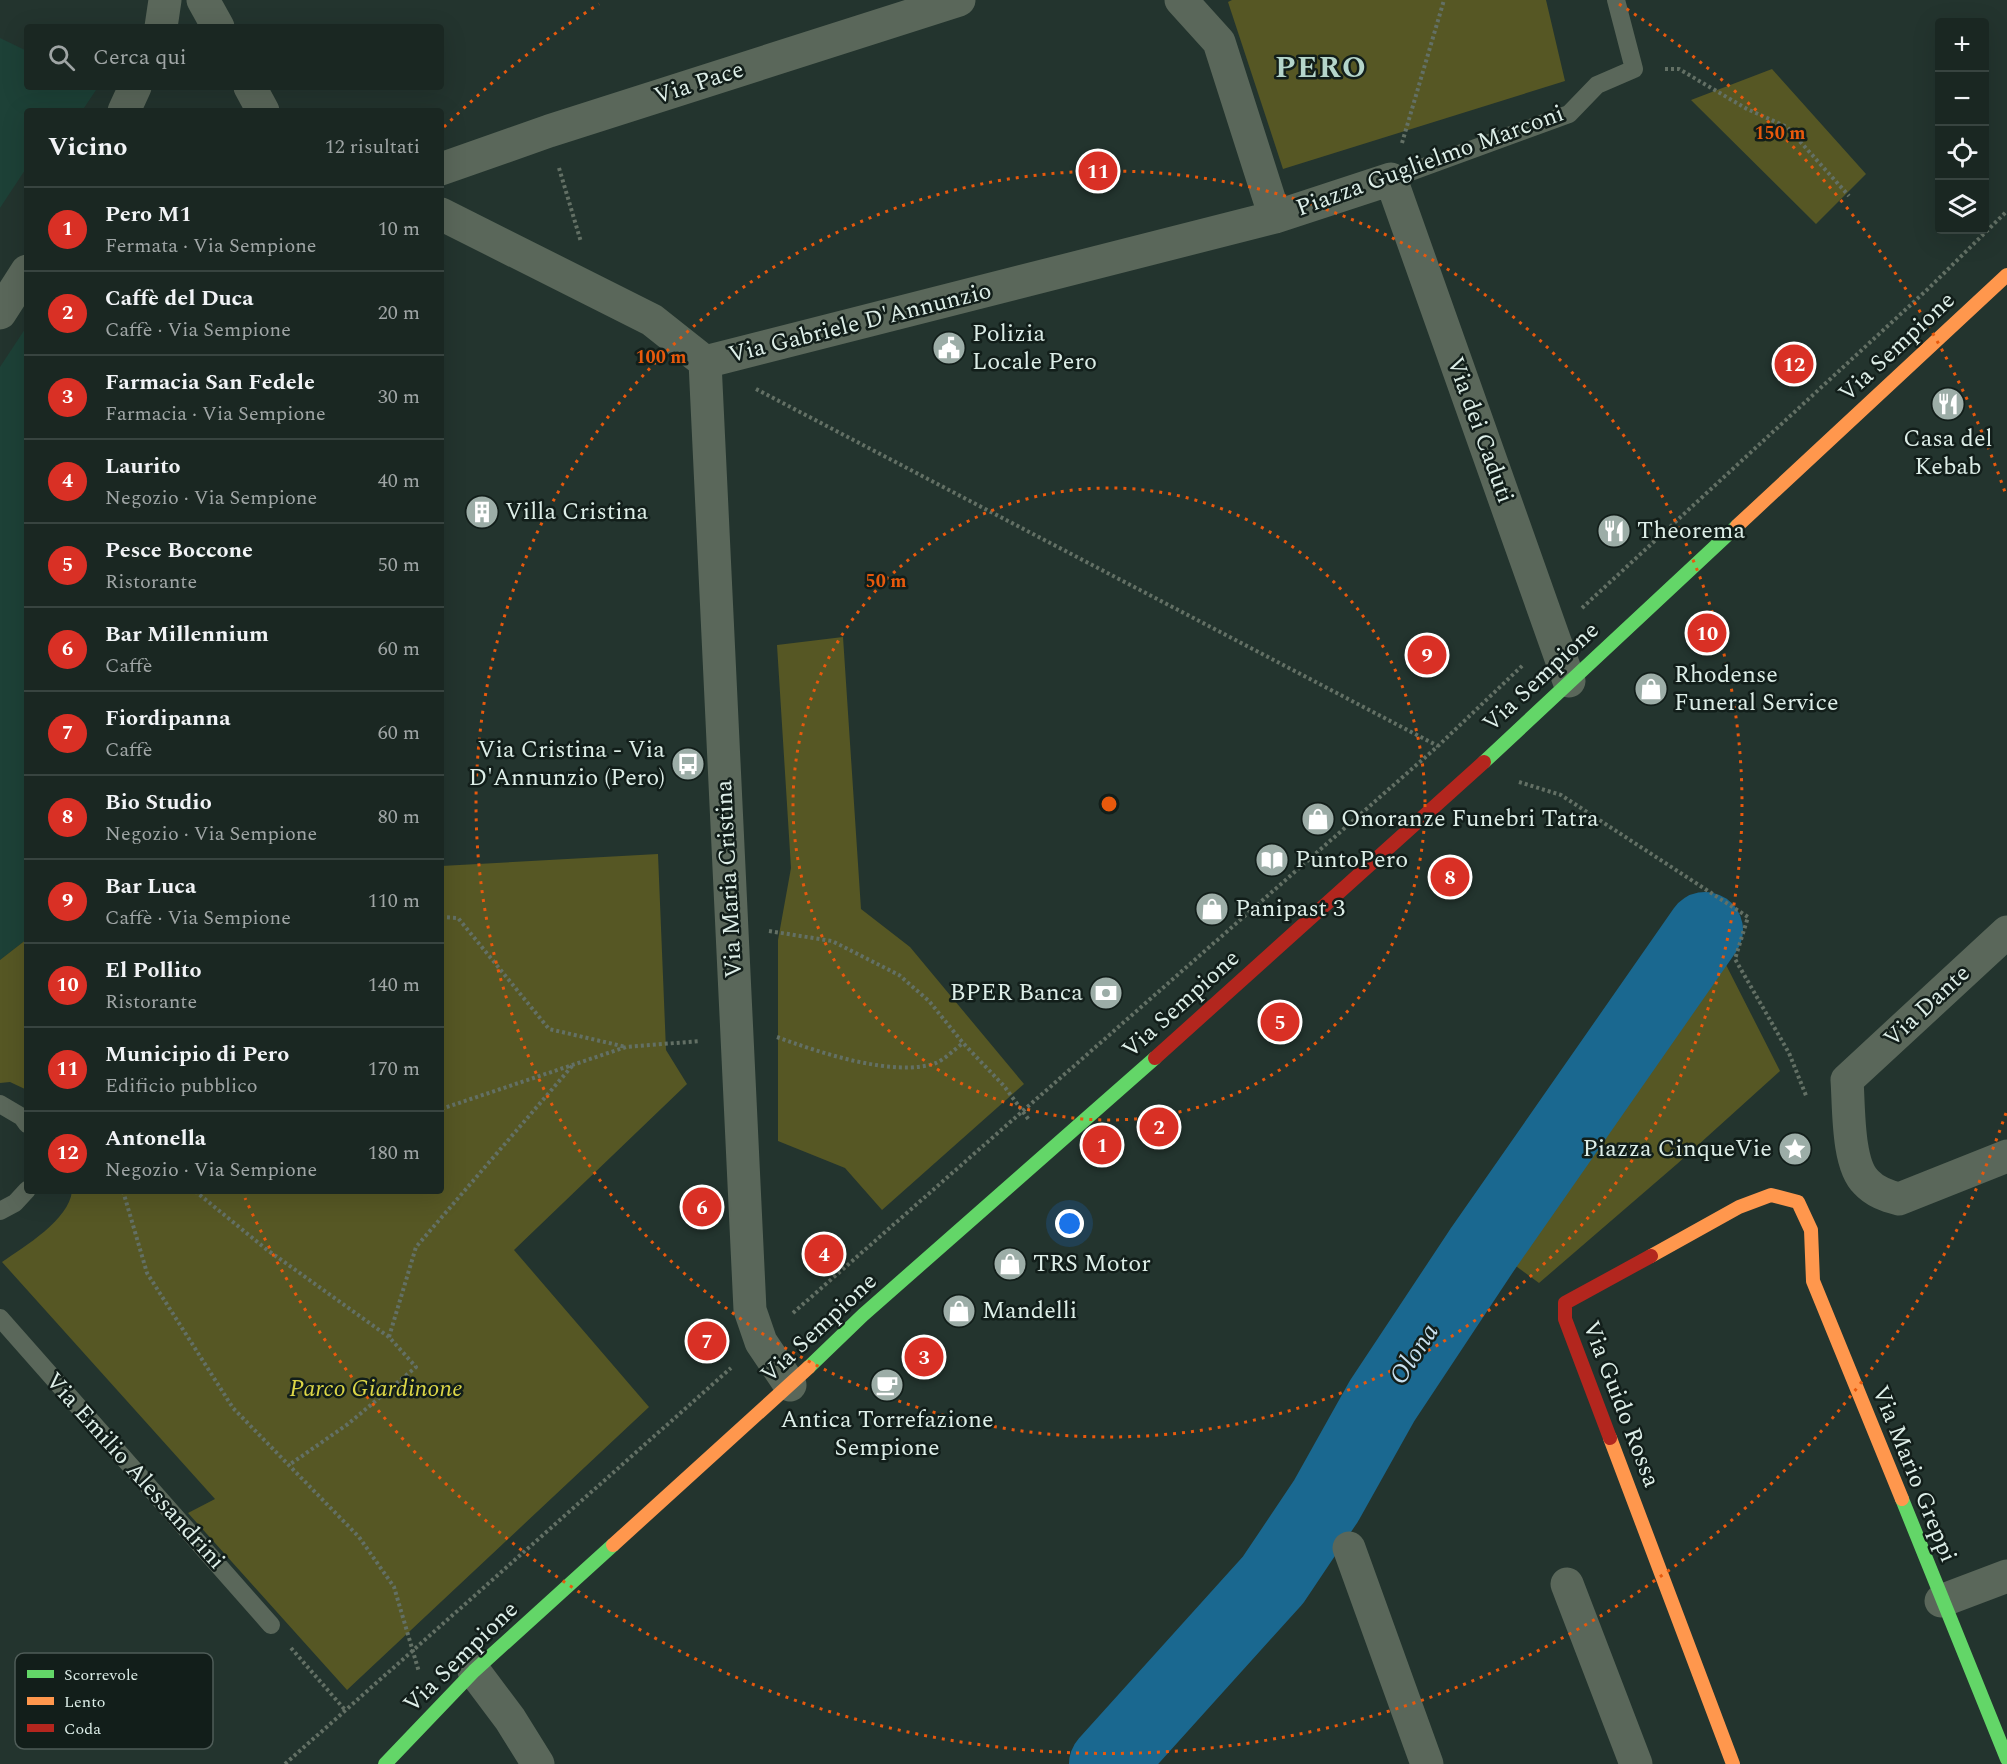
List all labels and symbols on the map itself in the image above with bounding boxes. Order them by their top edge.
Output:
district label: PERO [1275,45,1367,91]
street label: Via Pace [649,52,749,114]
street label: Piazza Guglielmo Marconi [1291,96,1569,226]
text: 150 m [1754,120,1806,147]
pin: 11 [1078,148,1118,194]
street label: Via Gabriele D'Annunzio [725,273,995,373]
street label: Via Sempione [1831,283,1963,411]
place label: Polizia Locale Pero [972,316,1097,380]
public building icon: Polizia Locale Pero [931,330,967,366]
pin: 12 [1774,342,1814,386]
text: 100 m [635,344,687,371]
street label: Via dei Caduti [1437,352,1523,508]
restaurant icon: Casa del Kebab [1930,386,1966,422]
place label: Casa del Kebab [1903,421,1993,485]
building icon: Villa Cristina [464,494,500,530]
place label: Villa Cristina [505,494,649,530]
restaurant icon: Theorema [1596,513,1632,549]
place label: Theorema [1637,513,1745,549]
text: 50 m [866,568,906,595]
pin: 10 [1688,610,1726,656]
street label: Via Sempione [1475,613,1607,741]
pin: 9 [1408,632,1446,678]
place label: Rhodense Funeral Service [1674,657,1839,721]
shop icon: Rhodense Funeral Service [1633,671,1669,707]
place label: Via Cristina - Via D'Annunzio (Pero) [468,732,665,796]
bus stop icon: Via Cristina - Via D'Annunzio (Pero) [670,746,706,782]
street label: Via Maria Cristina [706,779,752,979]
centre of rings [1099,794,1119,814]
shop icon: Onoranze Funebri Tatra [1300,801,1336,837]
place label: Onoranze Funebri Tatra [1341,801,1599,837]
library icon: PuntoPero [1254,842,1290,878]
place label: PuntoPero [1295,842,1408,878]
pin: 8 [1430,854,1470,900]
shop icon: Panipast 3 [1194,891,1230,927]
place label: Panipast 3 [1235,891,1345,927]
street label: Via Sempione [1114,941,1248,1067]
street label: Via Dante [1875,956,1979,1056]
place label: BPER Banca [950,975,1083,1011]
bank icon: BPER Banca [1088,975,1124,1011]
pin: 5 [1260,1000,1300,1044]
pin: 2 [1140,1104,1178,1150]
pin: 1 [1082,1122,1122,1168]
place label: Piazza CinqueVie [1583,1131,1772,1167]
place icon: Piazza CinqueVie [1777,1131,1813,1167]
pin: 6 [682,1184,722,1230]
your location [1055,1209,1084,1238]
pin: 4 [804,1232,844,1276]
shop icon: TRS Motor [992,1246,1028,1282]
place label: TRS Motor [1033,1246,1151,1282]
street label: Via Sempione [753,1264,885,1392]
shop icon: Mandelli [941,1293,977,1329]
place label: Mandelli [982,1293,1077,1329]
water label: Olona [1379,1315,1449,1393]
street label: Via Guido Rossa [1573,1315,1669,1493]
pin: 7 [688,1318,726,1364]
pin: 3 [904,1334,944,1380]
street label: Via Emilio Alessandrini [36,1364,234,1578]
cafe icon: Antica Torrefazione Sempione [869,1367,905,1403]
park label: Parco Giardinone [289,1371,463,1407]
street label: Via Mario Greppi [1862,1380,1966,1568]
place label: Antica Torrefazione Sempione [780,1402,994,1466]
street label: Via Sempione [395,1593,527,1721]
legend [15,1653,213,1749]
text: Scorrevole [64,1663,138,1687]
text: Lento [64,1690,105,1714]
text: Coda [64,1717,101,1741]

